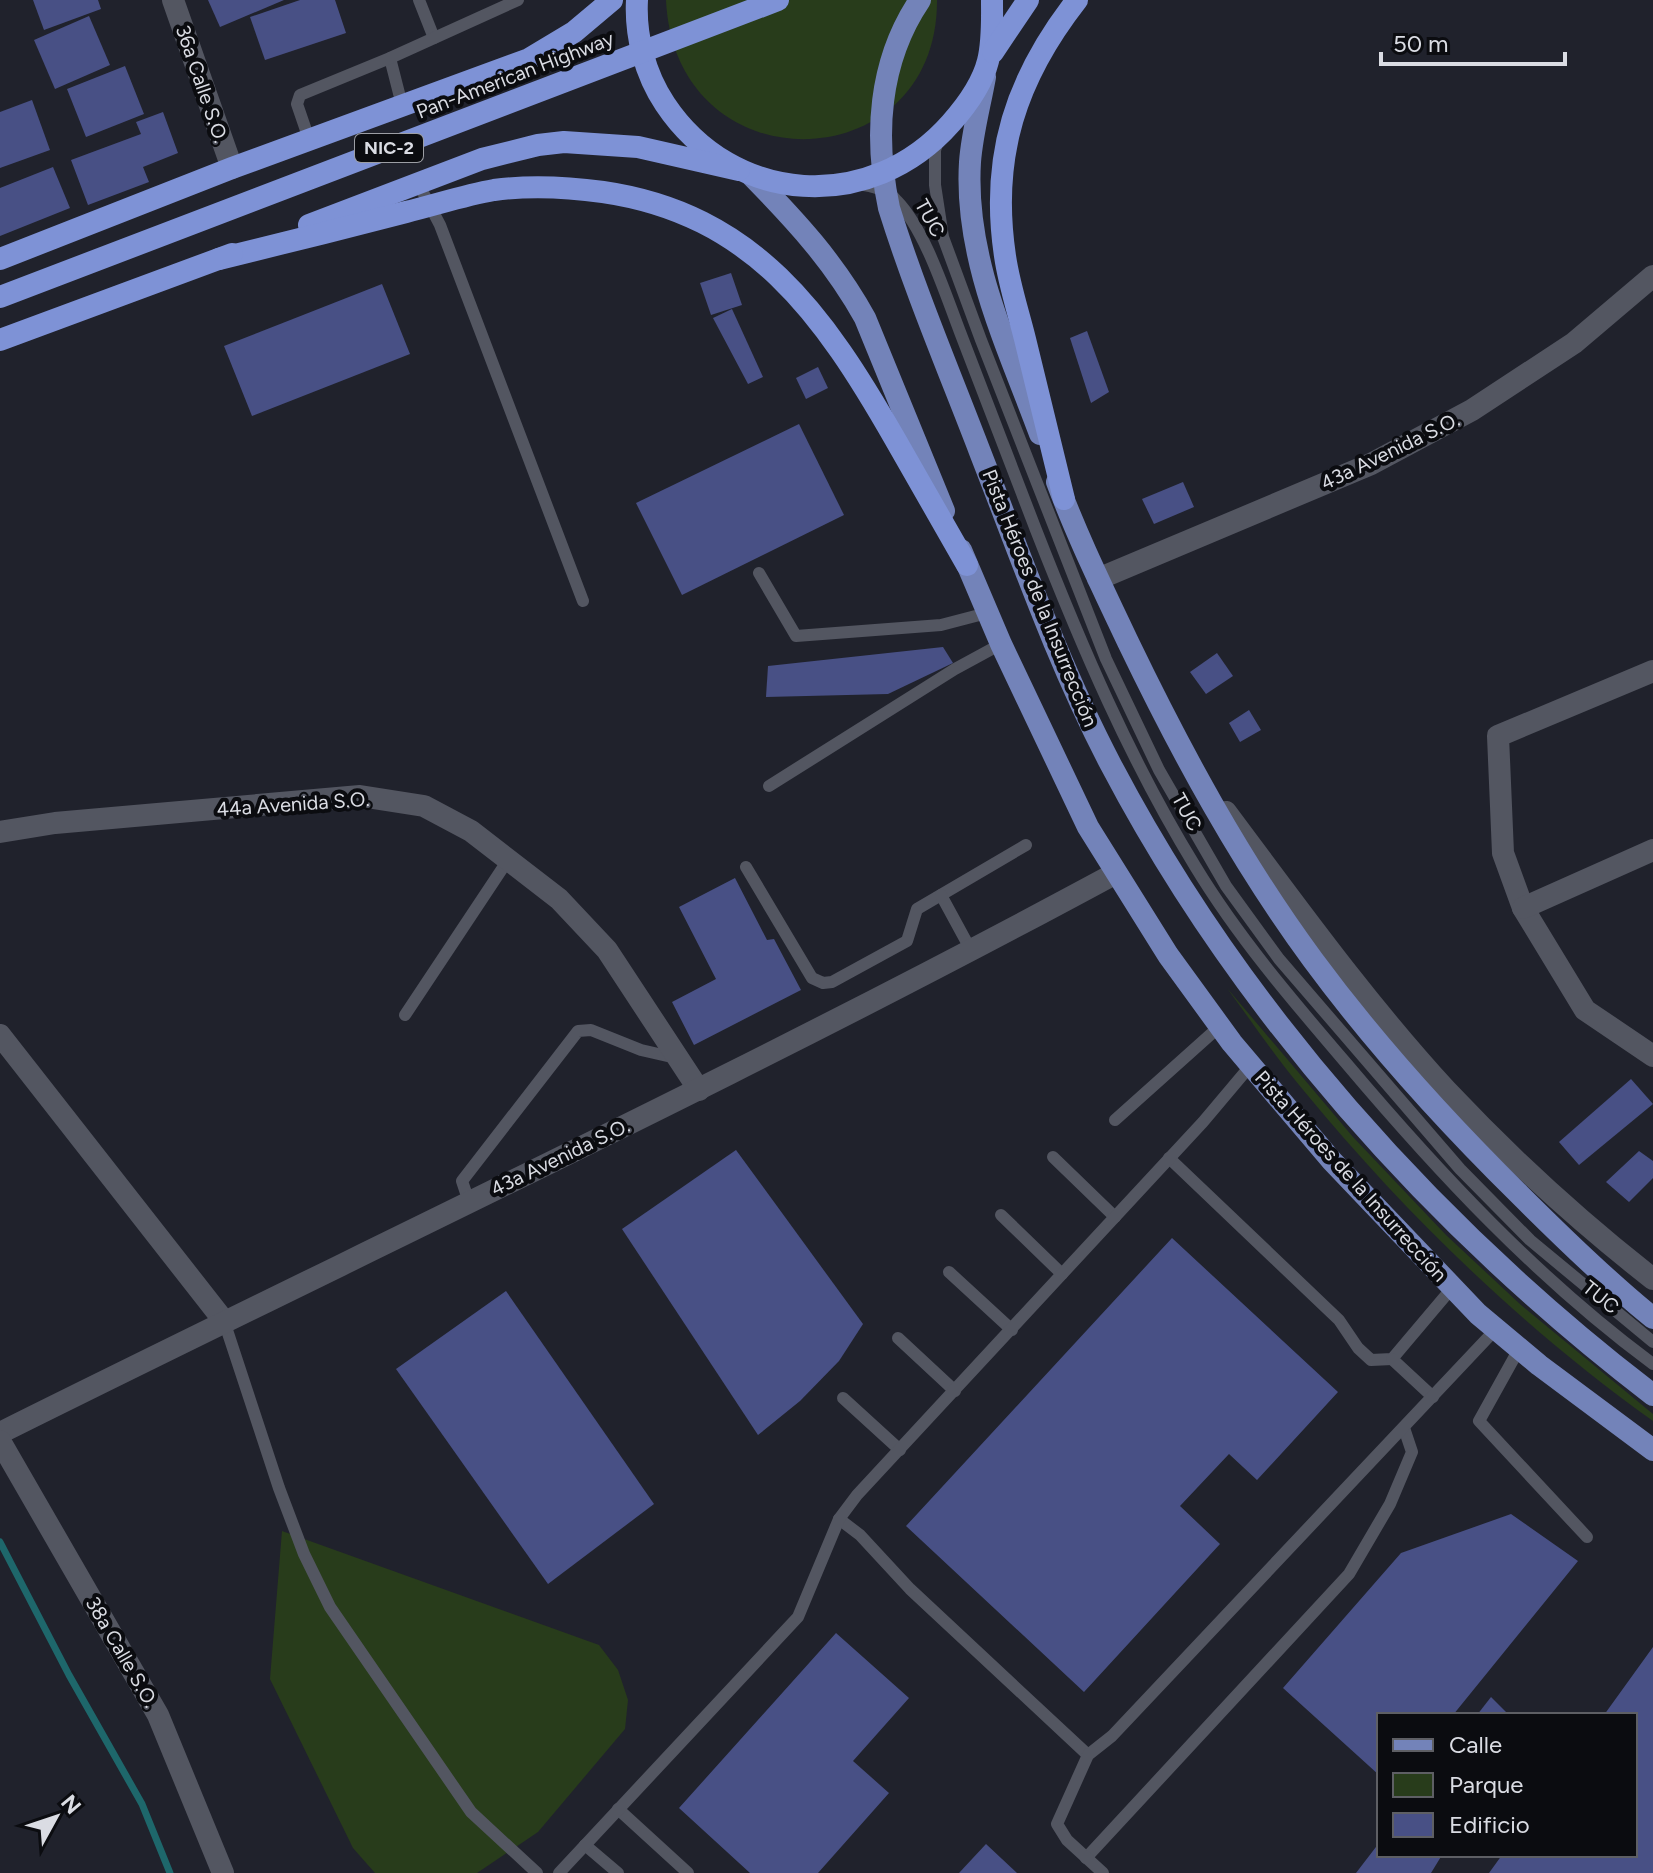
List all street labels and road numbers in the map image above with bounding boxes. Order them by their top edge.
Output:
street label: 36a Calle S.O. [171,22,233,146]
street label: Pan-American Highway [413,26,618,124]
road number: NIC-2 [355,134,423,162]
street label: TUC [910,195,950,241]
street label: 43a Avenida S.O. [1317,407,1463,495]
street label: Pista Héroes de la Insurrección [977,466,1103,730]
street label: 44a Avenida S.O. [216,787,370,821]
street label: TUC [1167,789,1207,835]
street label: Pista Héroes de la Insurrección [1250,1066,1452,1286]
street label: 43a Avenida S.O. [487,1113,633,1201]
street label: TUC [1578,1275,1624,1319]
street label: 38a Calle S.O. [81,1592,163,1712]

